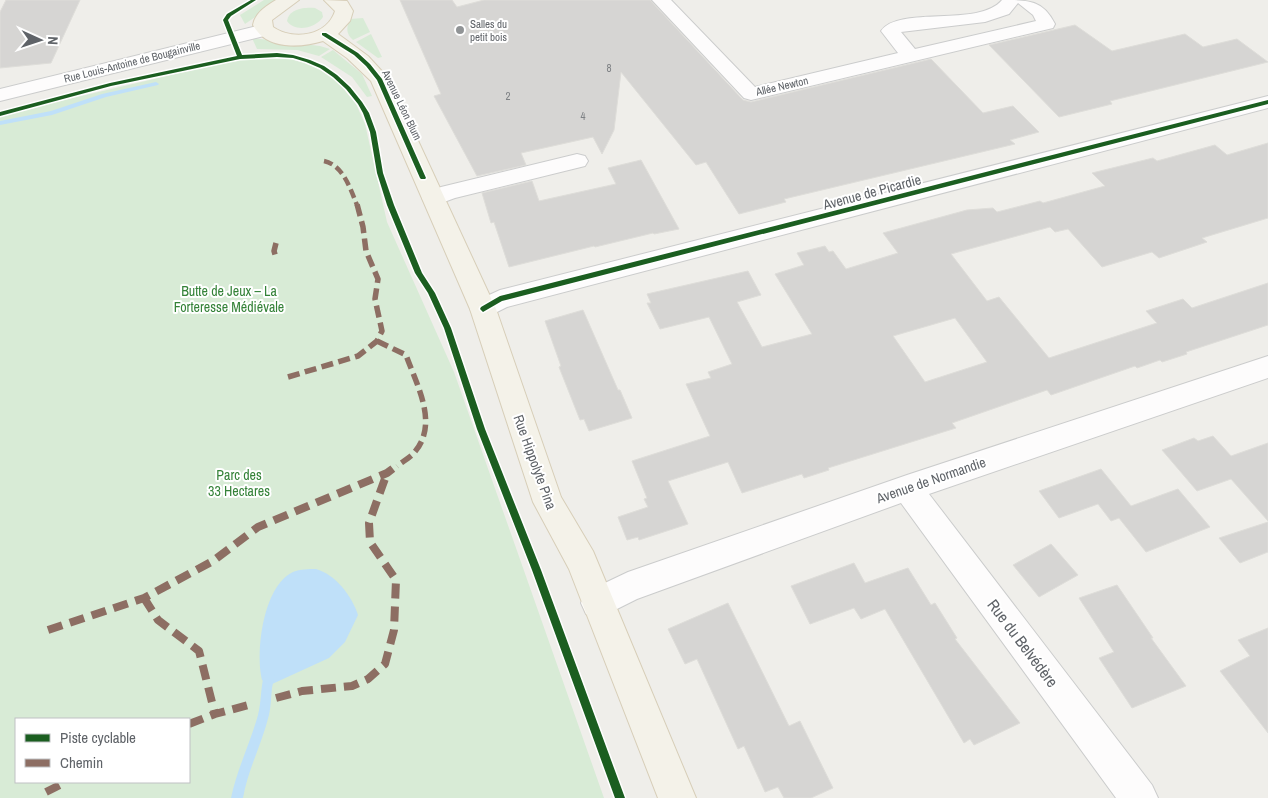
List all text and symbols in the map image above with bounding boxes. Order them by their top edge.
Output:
north arrow [15,15,65,65]
place label: Salles du petit bois [470,17,508,44]
marker: Salles du petit bois [454,24,466,36]
text: N [44,36,62,45]
street label: Rue Louis-Antoine de Bougainville [62,38,202,86]
house number: 8 [606,61,612,75]
street label: Avenue Léon Blum [379,67,425,142]
street label: Allée Newton [754,73,809,99]
house number: 2 [505,89,511,103]
house number: 4 [580,109,586,123]
street label: Avenue de Picardie [820,170,923,214]
park label: Butte de Jeux – La Forteresse Médiévale [174,282,284,316]
street label: Rue Hippolyte Pina [510,412,561,512]
street label: Avenue de Normandie [873,453,988,508]
park label: Parc des 33 Hectares [208,466,270,500]
street label: Rue du Belvédère [983,594,1063,692]
legend [15,718,190,783]
text: Piste cyclable [60,727,136,748]
text: Chemin [60,752,103,773]

